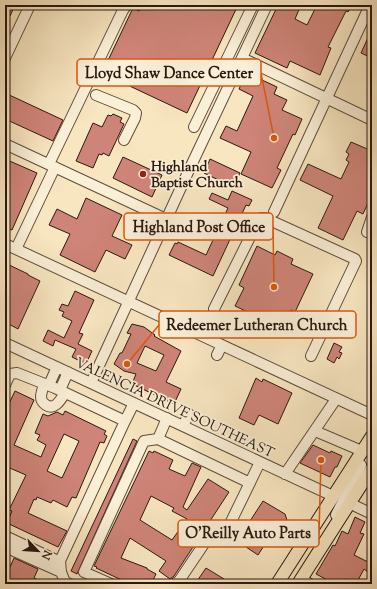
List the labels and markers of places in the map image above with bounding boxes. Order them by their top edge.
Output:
callout: Lloyd Shaw Dance Center [77,59,261,86]
place label: Highland Baptist Church [151,158,244,194]
marker: Highland Baptist Church [138,169,148,179]
callout: Highland Post Office [124,213,273,240]
callout: Redeemer Lutheran Church [159,311,356,338]
callout: O'Reilly Auto Parts [178,520,319,547]

